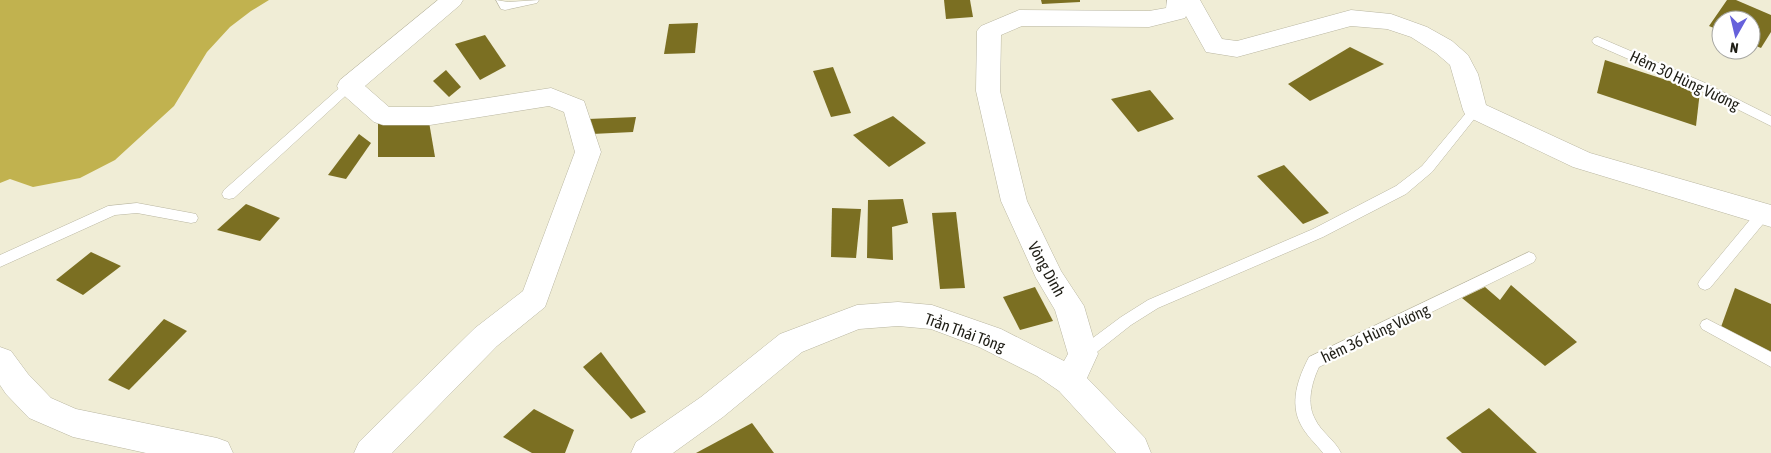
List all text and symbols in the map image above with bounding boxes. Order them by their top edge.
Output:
north arrow [1711,10,1761,60]
text: N [1729,39,1739,56]
street label: Hẻm 30 Hùng Vương [1627,47,1743,114]
street label: Vòng Dinh [1024,238,1069,300]
street label: hẻm 36 Hùng Vương [1318,300,1432,367]
street label: Trần Thái Tông [922,308,1008,356]

